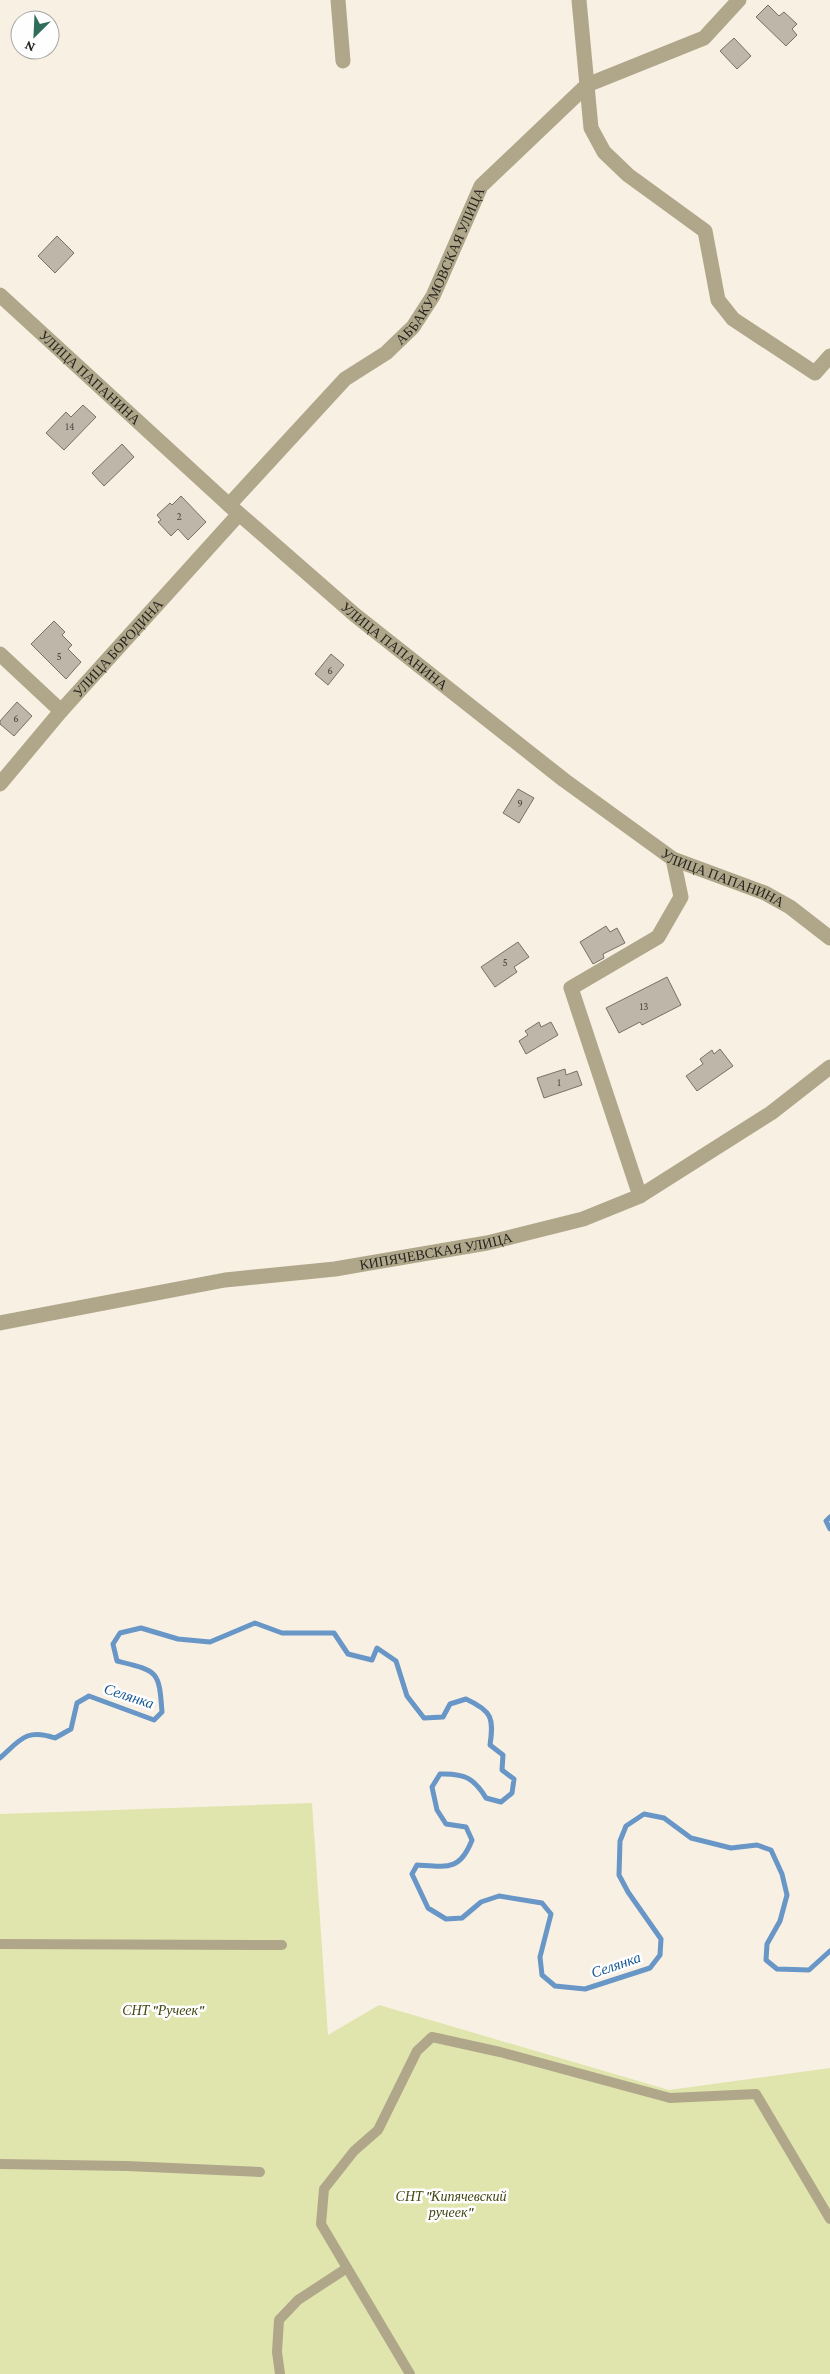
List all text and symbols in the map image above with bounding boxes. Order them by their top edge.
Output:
north arrow [10,10,60,60]
text: N [22,37,37,56]
street label: АББАКУМОВСКАЯ УЛИЦА [392,184,488,348]
street label: УЛИЦА ПАПАНИНА [36,327,145,428]
house number: 14 [65,420,75,432]
house number: 2 [176,510,182,522]
street label: УЛИЦА БОРОДИНА [70,595,167,700]
street label: УЛИЦА ПАПАНИНА [338,599,452,694]
house number: 5 [56,650,62,662]
house number: 6 [327,664,333,676]
house number: 6 [13,712,19,724]
house number: 9 [517,797,523,809]
street label: УЛИЦА ПАПАНИНА [658,845,788,911]
house number: 5 [502,956,508,968]
house number: 13 [640,1000,648,1012]
house number: 1 [557,1076,561,1088]
street label: КИПЯЧЕВСКАЯ УЛИЦА [358,1229,515,1273]
water label: Селянка [102,1680,156,1712]
water label: Селянка [589,1949,643,1981]
park label: СНТ "Ручеек" [122,2002,205,2018]
park label: СНТ "Кипячевский ручеек" [396,2188,506,2220]

